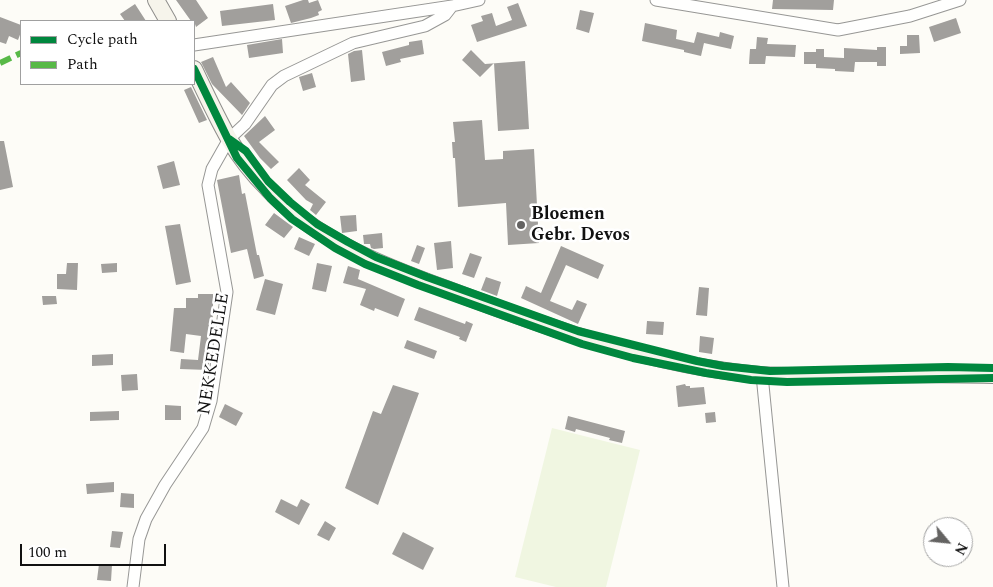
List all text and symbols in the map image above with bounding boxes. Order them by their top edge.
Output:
legend [20,20,195,85]
text: Cycle path [67,28,138,51]
text: Path [67,53,98,76]
place label: Bloemen Gebr. Devos [531,204,630,246]
marker: Bloemen Gebr. Devos [515,219,527,231]
street label: NEKKEDELLE [195,291,235,417]
north arrow [923,517,973,567]
scale bar [22,534,169,566]
text: N [949,539,973,559]
text: 100 m [28,541,67,564]

